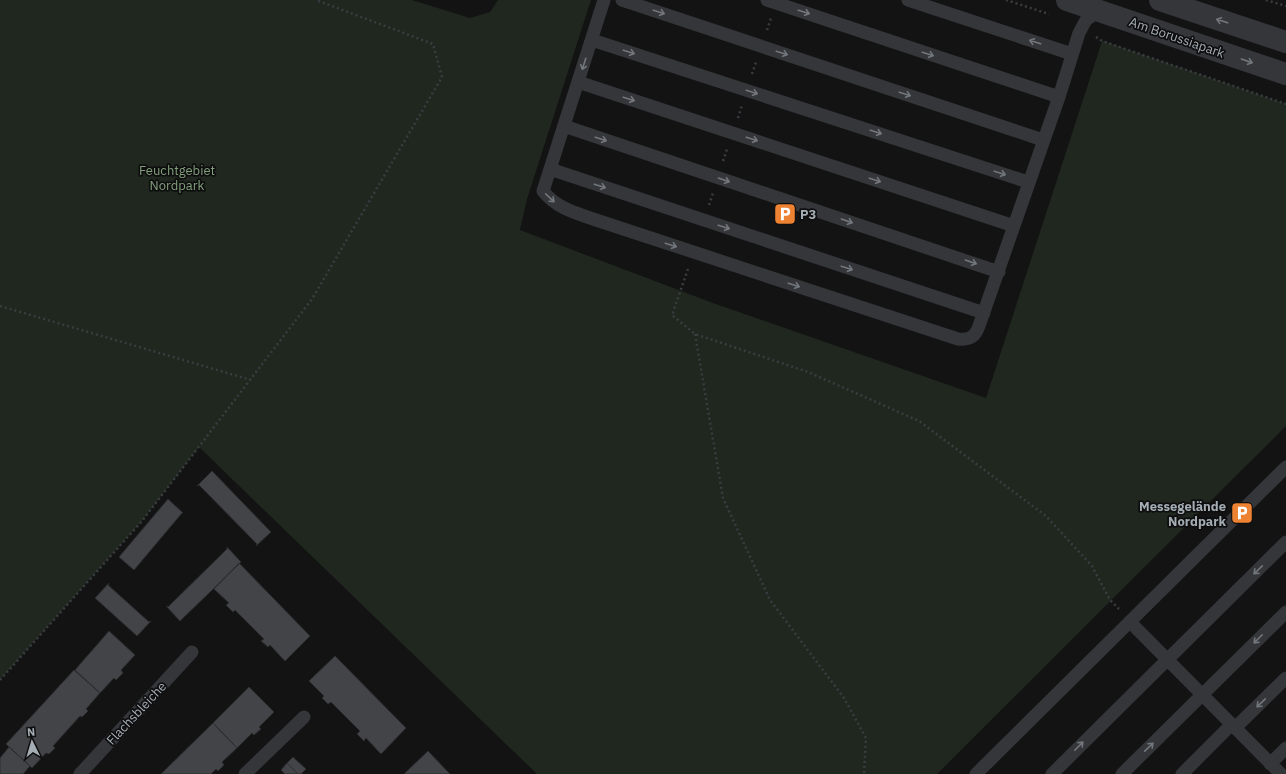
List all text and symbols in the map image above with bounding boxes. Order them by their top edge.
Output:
one-way arrow [652,9,664,17]
one-way arrow [798,9,810,17]
street label: Am Borussiapark [1127,13,1227,62]
one-way arrow [1216,17,1229,24]
one-way arrow [1029,38,1042,45]
one-way arrow [622,49,635,56]
one-way arrow [776,50,788,58]
one-way arrow [921,50,933,58]
one-way arrow [580,57,587,70]
one-way arrow [1240,58,1253,65]
one-way arrow [746,89,759,96]
one-way arrow [899,91,911,99]
one-way arrow [622,95,634,103]
one-way arrow [870,129,882,137]
one-way arrow [595,135,607,143]
one-way arrow [745,136,758,143]
park label: Feuchtgebiet Nordpark [139,162,215,194]
one-way arrow [993,170,1006,177]
one-way arrow [718,177,731,184]
one-way arrow [869,177,882,184]
one-way arrow [594,182,606,190]
one-way arrow [545,194,555,203]
parking icon: P3 [772,201,798,227]
place label: P3 [800,206,816,223]
one-way arrow [841,218,854,225]
one-way arrow [717,223,729,231]
one-way arrow [664,242,677,249]
one-way arrow [964,259,976,267]
one-way arrow [840,265,853,272]
one-way arrow [788,282,801,289]
place label: Messegelände Nordpark [1139,498,1226,530]
parking icon: Messegelände Nordpark [1229,500,1255,526]
one-way arrow [1253,565,1263,574]
one-way arrow [1253,634,1263,644]
street label: Flachsbleiche [103,678,170,749]
one-way arrow [1256,698,1266,708]
north arrow [12,722,52,762]
text: N [27,725,36,739]
one-way arrow [1074,741,1084,751]
one-way arrow [1144,742,1154,752]

